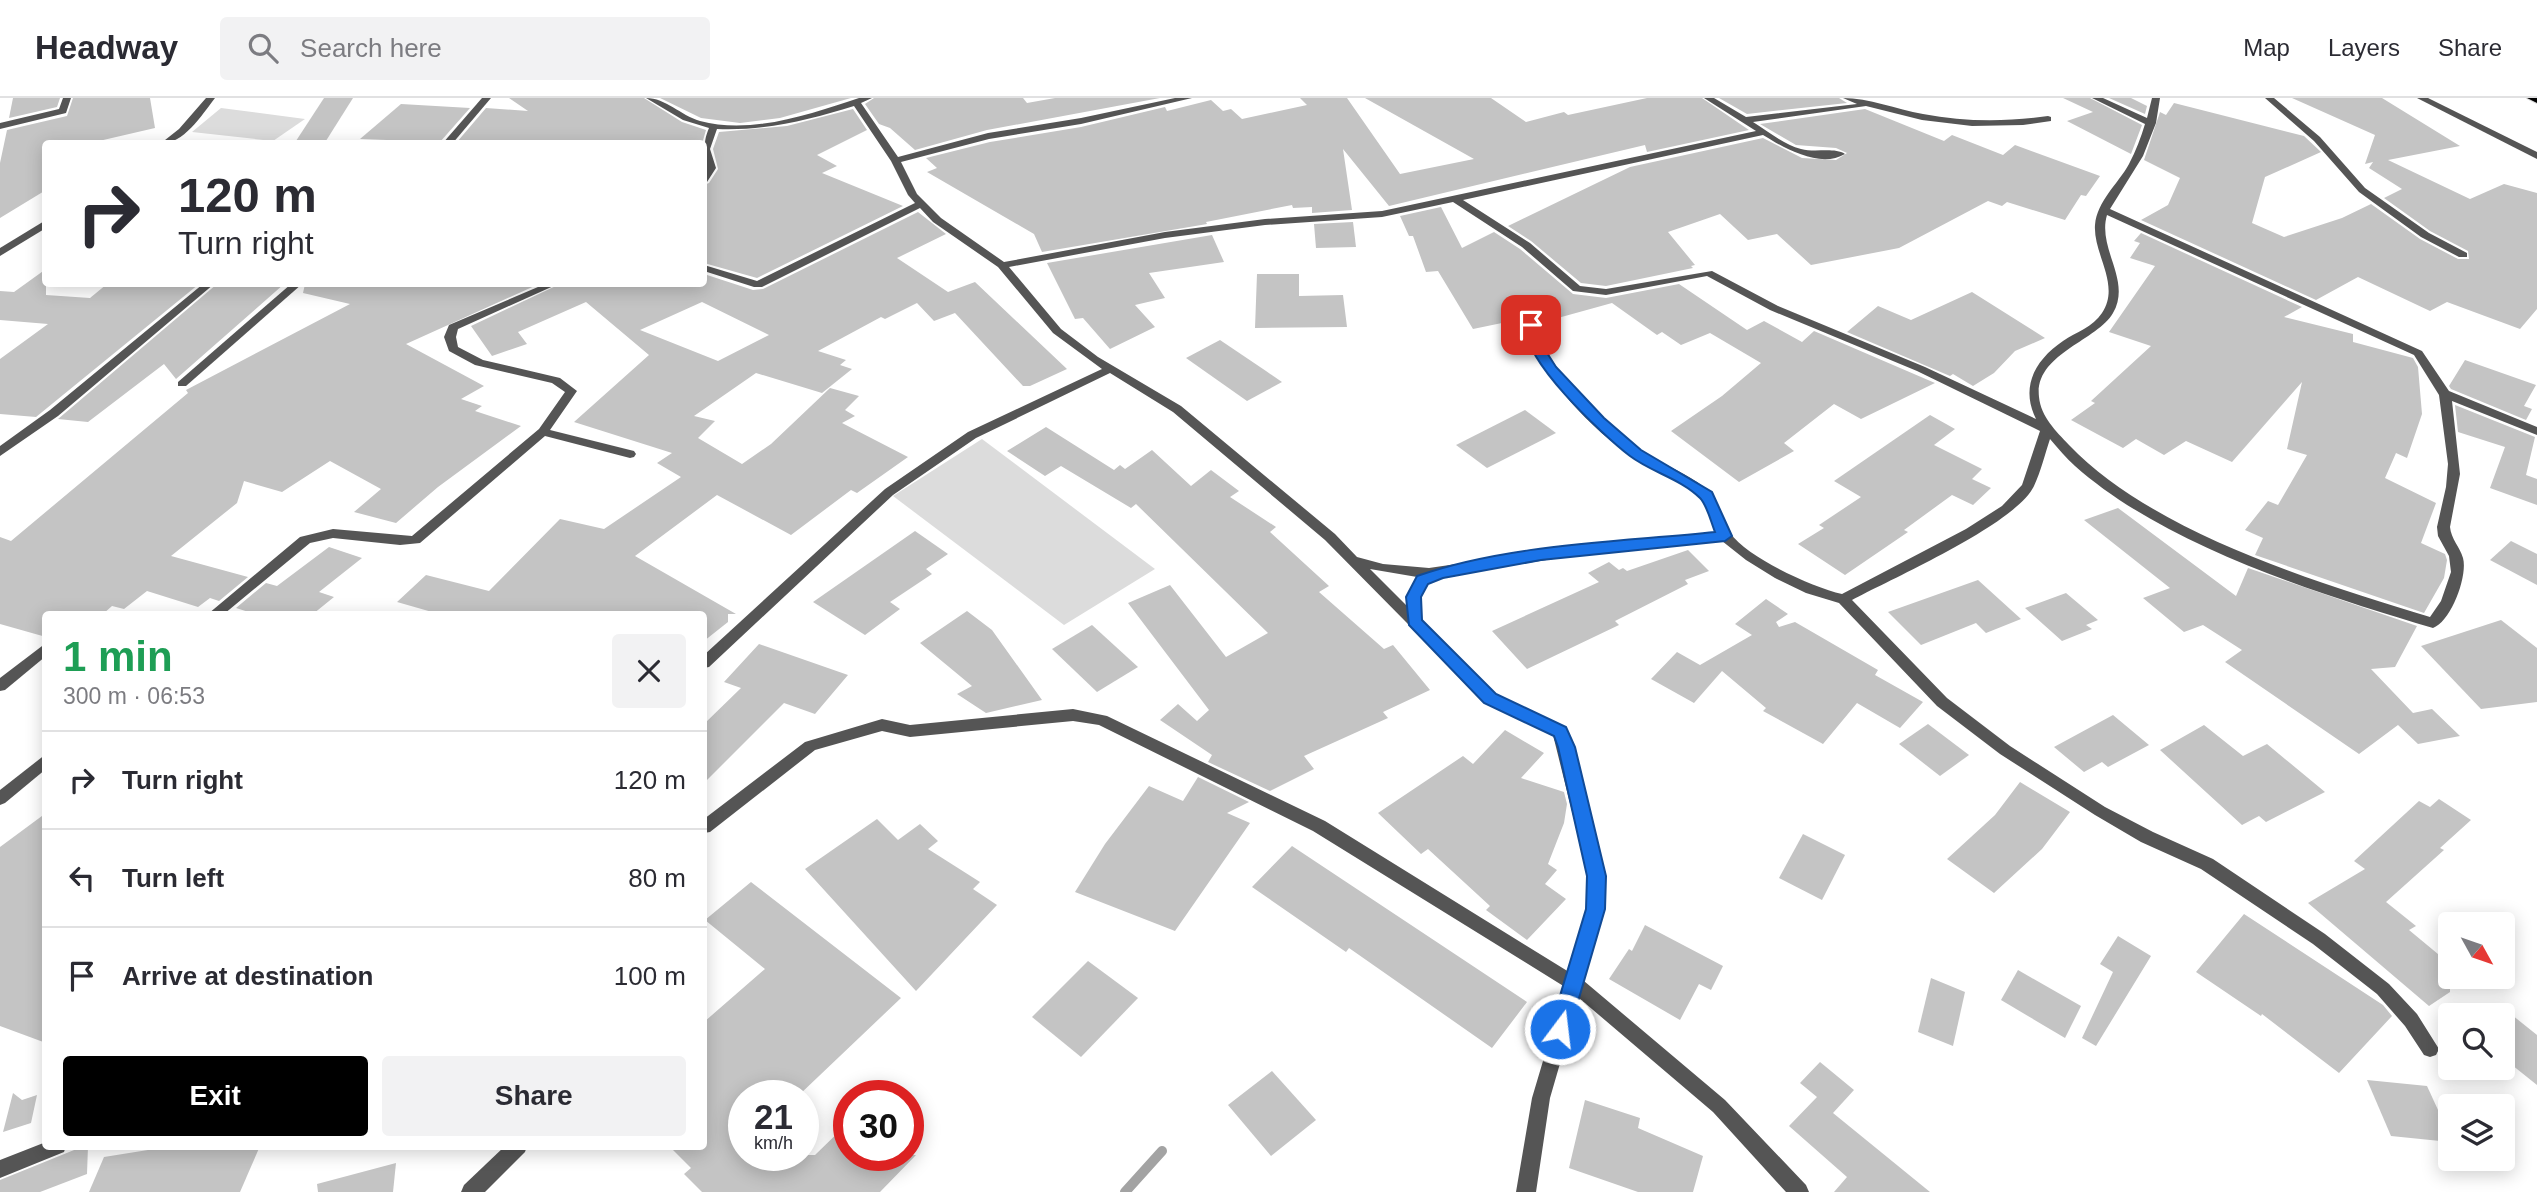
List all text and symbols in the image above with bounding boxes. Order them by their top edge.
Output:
search box [220,17,710,80]
text: Headway [35,29,178,66]
icon: search [244,29,282,67]
text: Search here [300,33,442,63]
text: Map [2243,34,2290,61]
text: Layers [2328,34,2400,61]
text: Share [2438,34,2502,61]
icon: right [63,168,154,259]
text: 120 m [178,168,317,222]
text: Turn right [178,225,314,261]
pin [1501,295,1561,355]
icon: arrive [1512,306,1550,344]
text: 1 min [63,633,173,680]
button: close [612,634,686,708]
text: 300 m · 06:53 [63,683,205,709]
icon: right [63,761,101,799]
text: Turn right [122,765,243,795]
text: 120 m [614,765,686,795]
icon: left [63,859,101,897]
text: Turn left [122,863,224,893]
text: 80 m [628,863,686,893]
north arrow [2438,912,2515,989]
map controls [2438,912,2515,1171]
icon: arrive [63,957,101,995]
text: Arrive at destination [122,961,373,991]
text: 100 m [614,961,686,991]
position arrow [1523,992,1597,1066]
button: search [2438,1003,2515,1080]
button: Exit [63,1056,368,1136]
button: Share [382,1056,686,1136]
speed limit sign: 30 [833,1080,924,1171]
button: layers [2438,1094,2515,1171]
text: 21 [754,1097,793,1136]
text: km/h [754,1133,793,1153]

